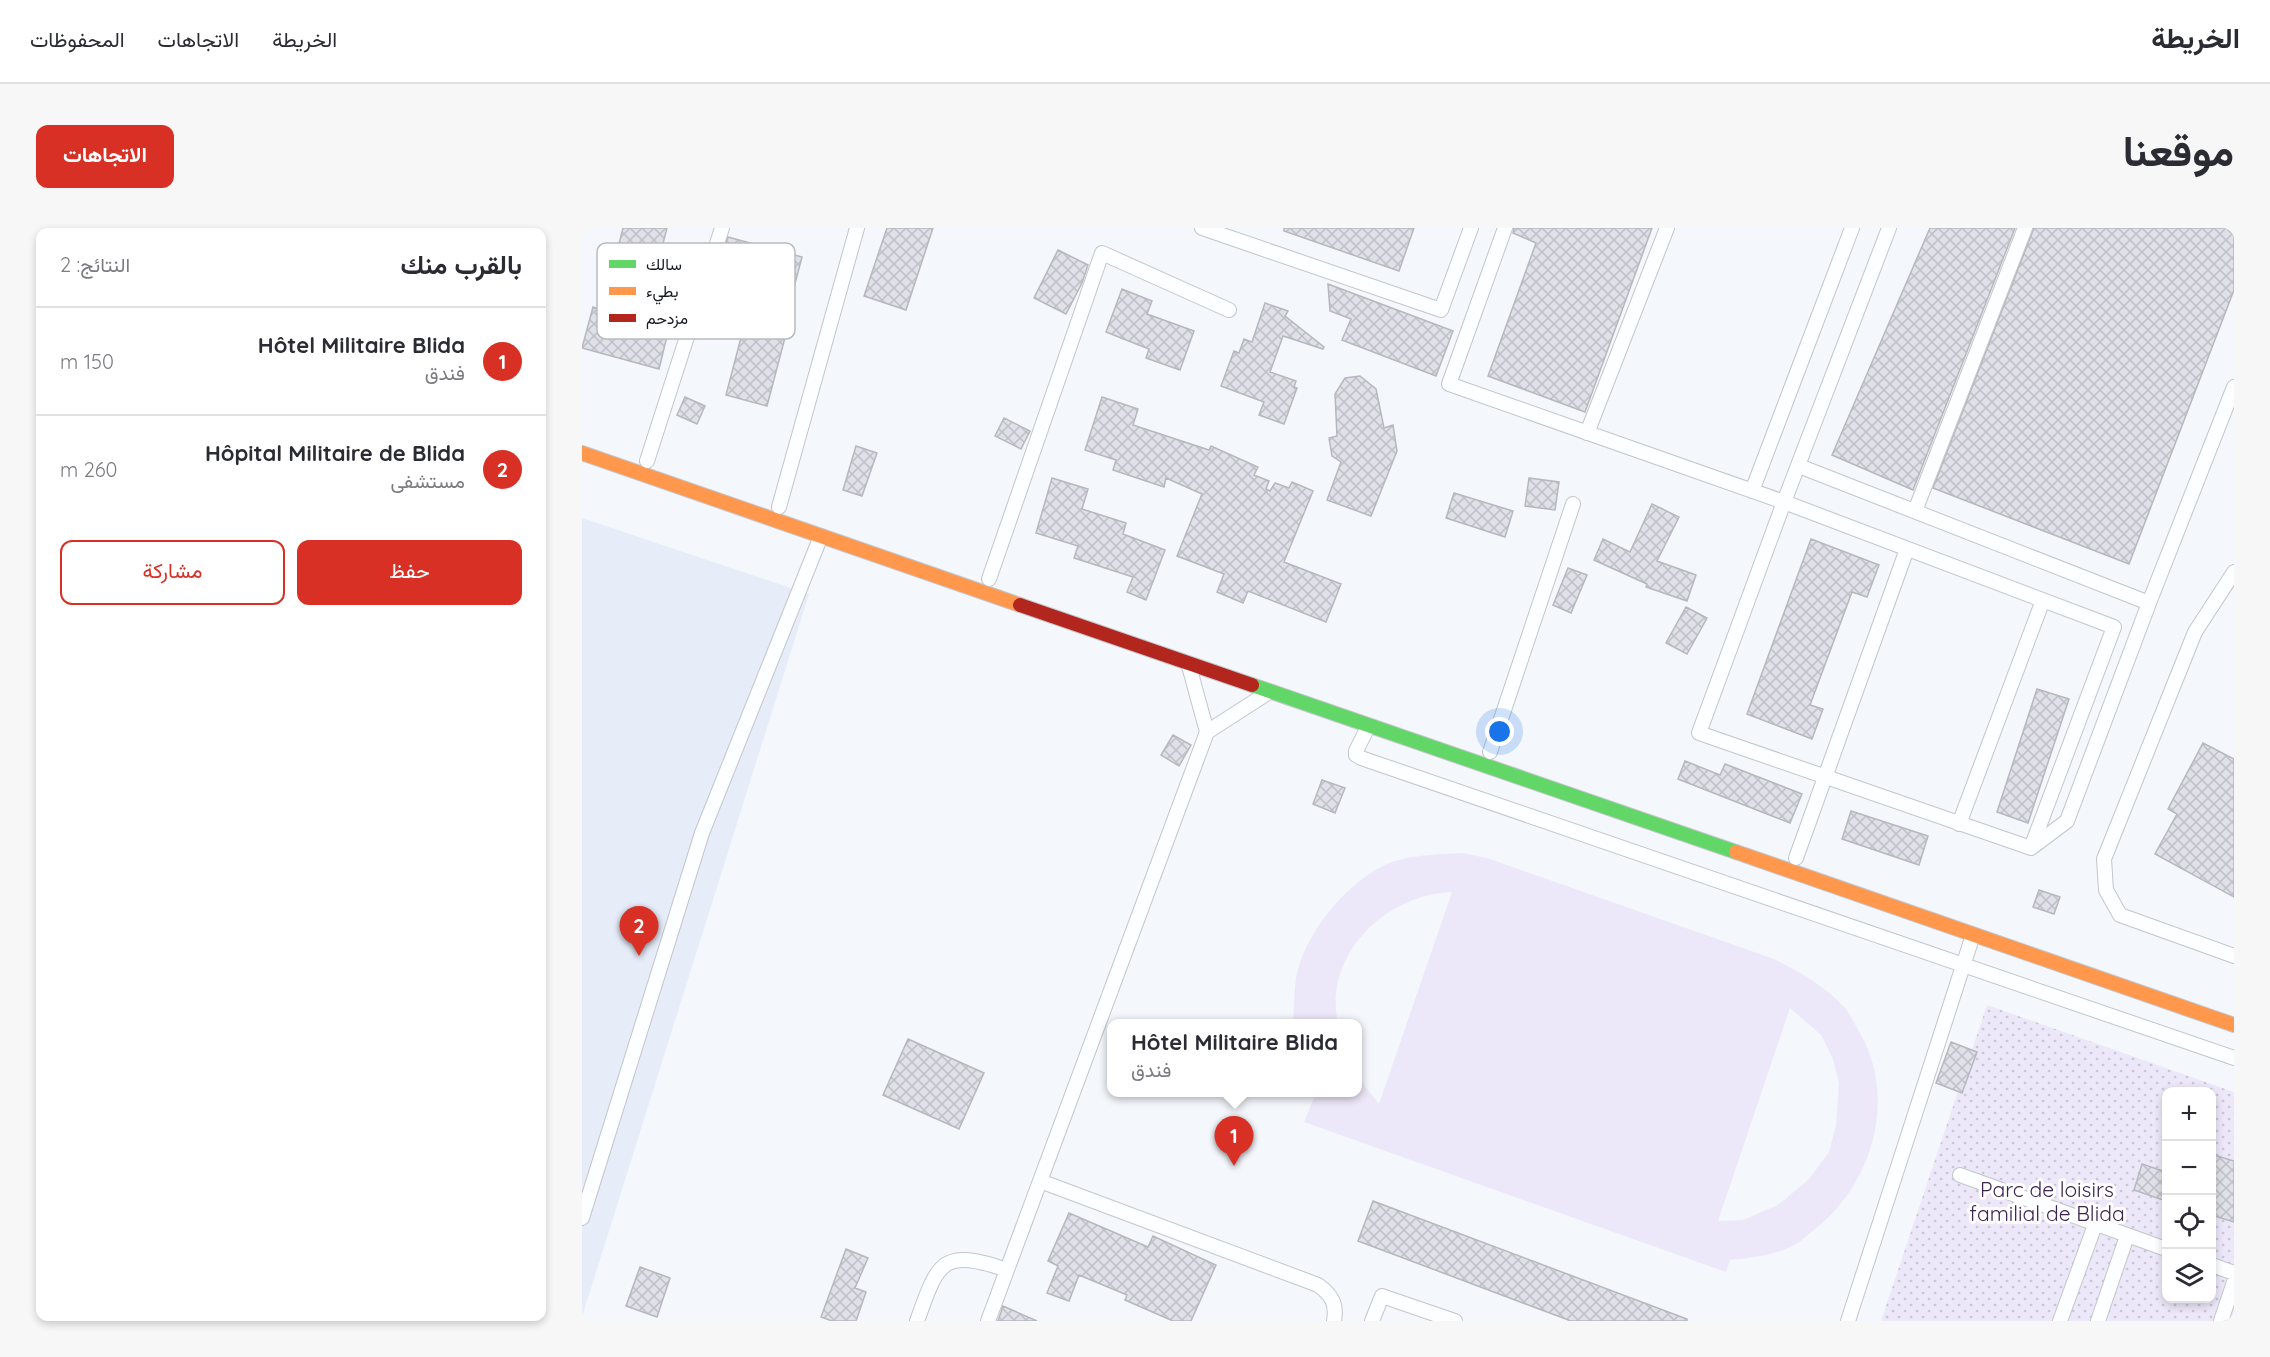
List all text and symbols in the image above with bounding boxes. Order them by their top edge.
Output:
text: الخريطة [2151,20,2240,55]
text: المحفوظات [30,26,125,52]
text: الاتجاهات [158,26,239,52]
text: الخريطة [272,26,337,52]
text: موقعنا [2123,124,2234,177]
button: الاتجاهات [36,125,174,188]
legend [597,243,795,339]
text: بالقرب منك [401,248,522,281]
text: النتائج: 2 [60,252,130,277]
text: سالك [646,254,682,274]
text: بطيء [646,281,678,305]
text: مزدحم [646,308,688,329]
text: Hôtel Militaire Blida [258,331,465,359]
text: 150 m [60,349,114,374]
text: 1 [499,349,506,374]
text: فندق [425,360,465,385]
text: Hôpital Militaire de Blida [205,439,465,467]
text: 260 m [60,457,117,482]
text: 2 [497,457,508,482]
text: مستشفى [390,468,465,493]
button: مشاركة [60,540,285,605]
button: حفظ [297,540,522,605]
your location [1485,717,1514,746]
pin: 2 [620,906,658,956]
popup [1107,1019,1362,1097]
text: Hôtel Militaire Blida [1131,1028,1338,1056]
text: فندق [1131,1057,1171,1082]
map controls [2162,1087,2216,1303]
button: + [2162,1087,2216,1141]
pin: 1 [1214,1116,1254,1166]
button: − [2162,1141,2216,1195]
park label: Parc de loisirs familial de Blida [1969,1176,2125,1226]
button: locate [2162,1195,2216,1249]
button: layers [2162,1249,2216,1303]

